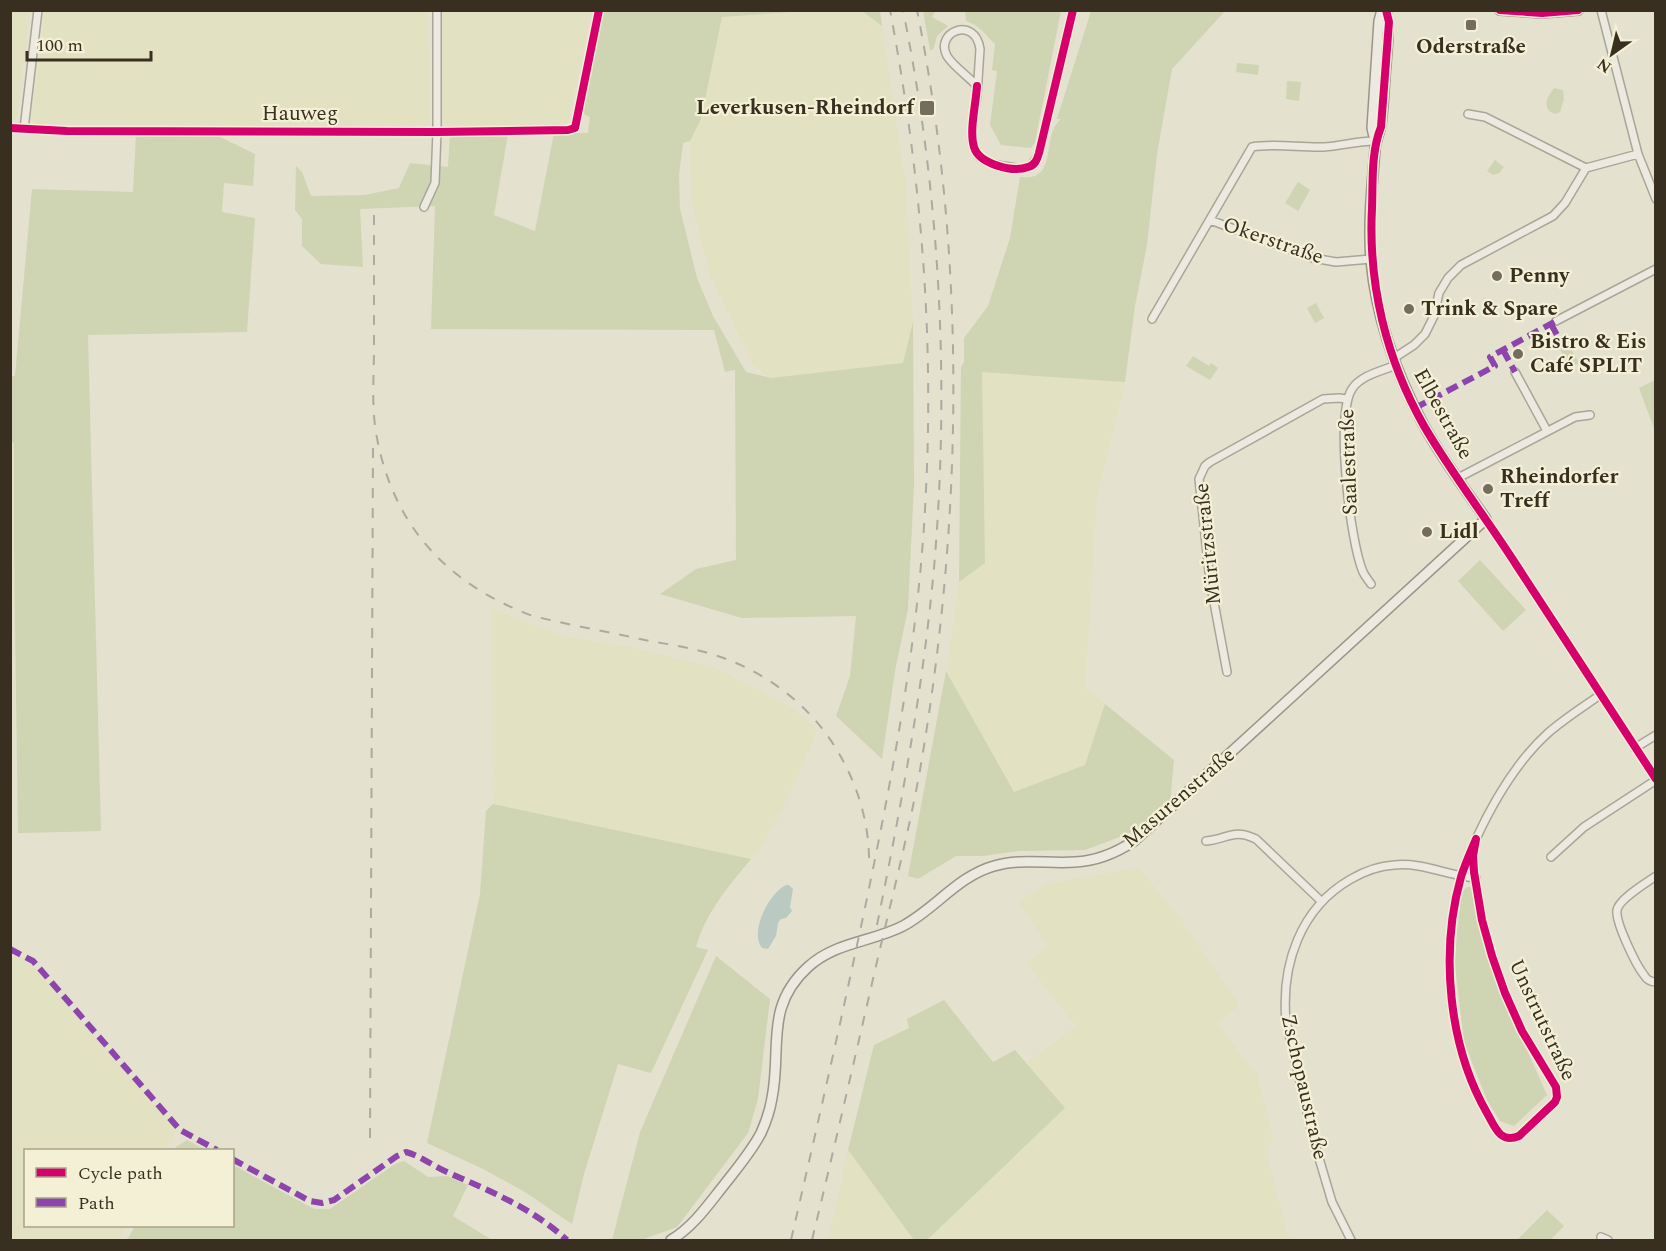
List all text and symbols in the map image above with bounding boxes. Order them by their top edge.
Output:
marker: Oderstraße [1464,18,1478,32]
scale bar [27,24,152,62]
north arrow [1582,24,1642,84]
place label: Oderstraße [1416,31,1526,63]
text: 100 m [36,32,83,59]
text: N [1592,52,1616,79]
place label: Leverkusen-Rheindorf [696,92,915,124]
street label: Hauweg [262,98,338,130]
marker: Leverkusen-Rheindorf [918,99,936,117]
street label: Okerstraße [1218,209,1328,273]
place label: Penny [1509,260,1570,292]
marker: Penny [1490,269,1504,283]
place label: Trink & Spare [1421,293,1558,325]
marker: Trink & Spare [1402,302,1416,316]
place label: Bistro & Eis Café SPLIT [1530,326,1647,382]
marker: Bistro & Eis Café SPLIT [1511,347,1525,361]
street label: Elbestraße [1405,362,1481,466]
street label: Saalestraße [1331,408,1367,516]
place label: Rheindorfer Treff [1500,461,1618,517]
street label: Müritzstraße [1186,481,1230,607]
marker: Rheindorfer Treff [1481,482,1495,496]
place label: Lidl [1439,516,1479,548]
marker: Lidl [1420,525,1434,539]
street label: Masurenstraße [1116,740,1242,856]
street label: Unstrutstraße [1500,954,1584,1086]
street label: Zschopaustraße [1272,1011,1336,1163]
legend [24,1149,234,1227]
text: Cycle path [78,1160,163,1187]
text: Path [78,1190,115,1217]

